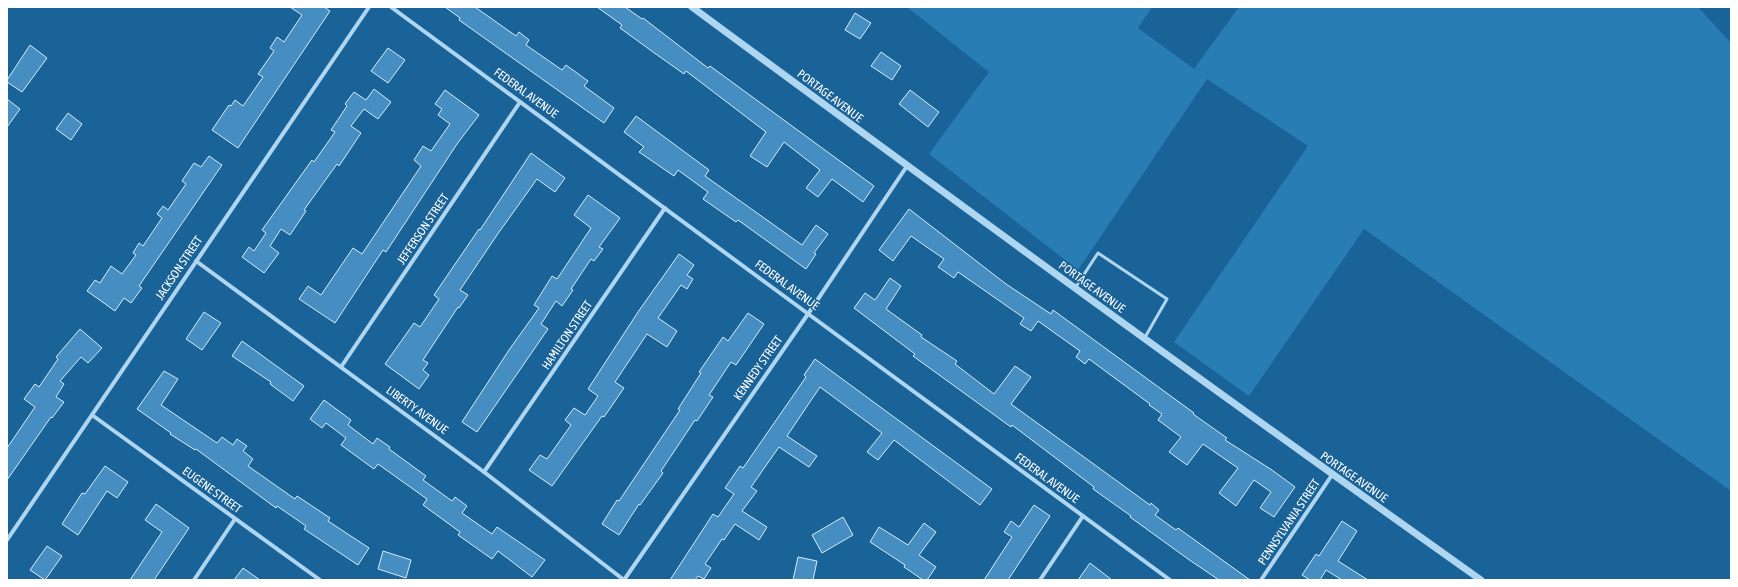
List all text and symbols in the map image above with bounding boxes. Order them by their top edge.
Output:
street label: FEDERAL AVENUE [491,65,561,121]
street label: PORTAGE AVENUE [794,67,866,125]
street label: JEFFERSON STREET [394,190,452,267]
street label: JACKSON STREET [153,233,206,302]
street label: FEDERAL AVENUE [752,257,822,313]
street label: PORTAGE AVENUE [1056,258,1128,316]
street label: HAMILTON STREET [539,297,596,372]
street label: KENNEDY STREET [731,333,786,403]
street label: LIBERTY AVENUE [383,383,451,437]
street label: PORTAGE AVENUE [1318,449,1390,505]
street label: FEDERAL AVENUE [1012,450,1082,506]
street label: EUGENE STREET [180,464,245,516]
street label: PENNSYLVANIA STREET [1255,476,1323,568]

